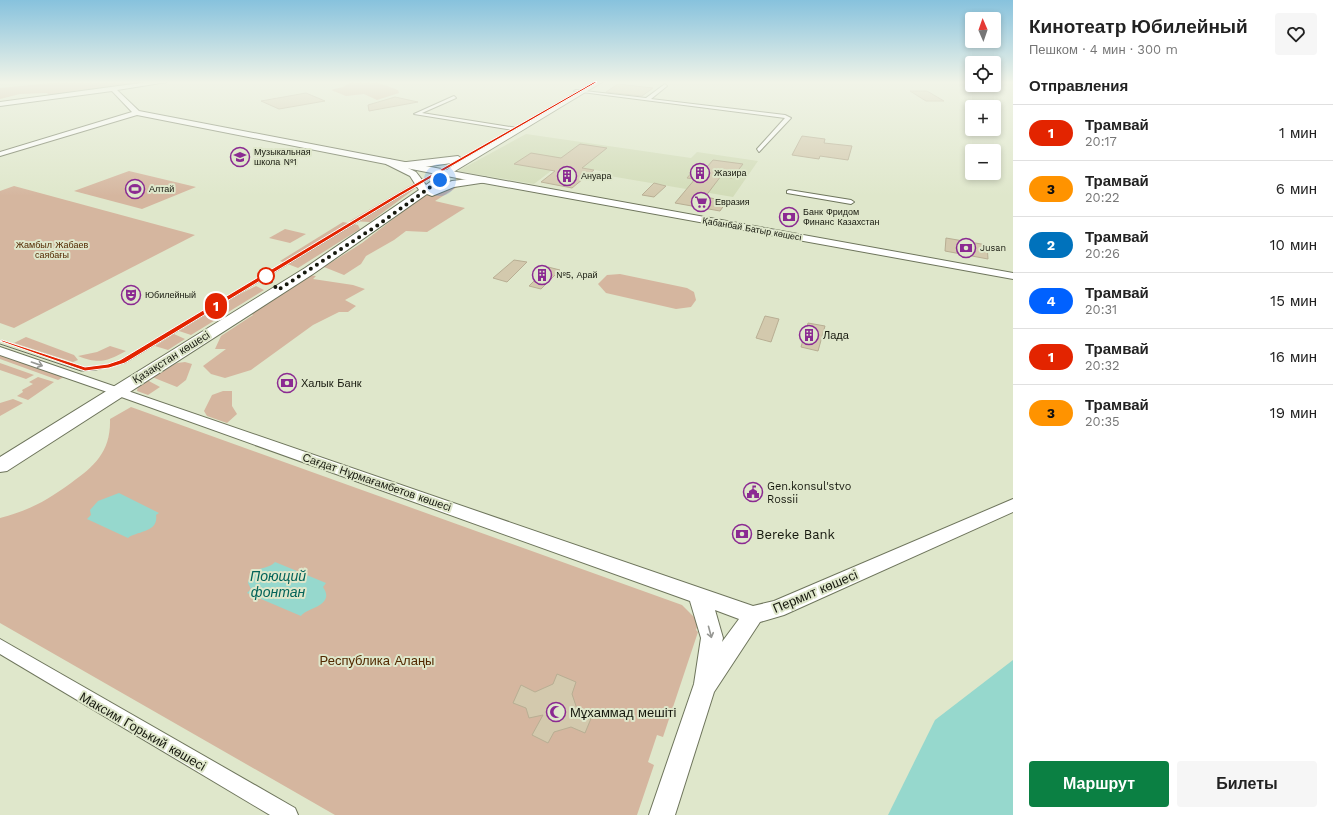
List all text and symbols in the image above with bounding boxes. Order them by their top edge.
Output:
north arrow [965,12,1001,48]
map controls [965,12,1001,180]
button: heart [1275,13,1317,55]
text: Кинотеатр Юбилейный [1029,15,1248,38]
text: Пешком · 4 мин · 300 m [1029,42,1178,57]
button: locate [965,56,1001,92]
text: Отправления [1029,77,1128,95]
button: + [965,100,1001,136]
text: Трамвай [1085,116,1149,134]
text: 1 мин [1279,124,1317,142]
text: 1 [1048,125,1054,141]
text: 20:17 [1085,134,1117,149]
button: − [965,144,1001,180]
school or university icon: Музыкальная школа №1 [229,146,251,168]
place label: Музыкальная школа №1 [254,147,311,167]
building icon: Жазира [689,162,711,184]
building icon: Ануара [556,165,578,187]
place label: Жазира [714,168,746,178]
your location [430,170,450,190]
place label: Ануара [581,171,611,181]
text: Трамвай [1085,172,1149,190]
sports icon: Алтай [124,178,146,200]
text: 6 мин [1276,180,1317,198]
text: 3 [1047,181,1055,197]
place label: Алтай [149,184,174,194]
text: 20:22 [1085,190,1120,205]
supermarket icon: Евразия [690,191,712,213]
place label: Евразия [715,197,750,207]
bank icon: Банк Фридом Финанс Казахстан [778,206,800,228]
place label: Банк Фридом Финанс Казахстан [803,207,880,227]
street label: Қабанбай Батыр көшесі [702,215,802,243]
text: Трамвай [1085,228,1149,246]
text: 10 мин [1270,236,1317,254]
bank icon: Jusan [955,237,977,259]
text: 2 [1047,237,1055,253]
park label: Жамбыл Жабаев саябағы [16,240,89,260]
place label: Jusan [980,243,1006,253]
text: 20:26 [1085,246,1120,261]
building icon: №5, Арай [531,264,553,286]
unlabelled marker [257,267,275,285]
place label: №5, Арай [556,270,598,280]
theatre icon: Юбилейный [120,284,142,306]
text: Трамвай [1085,284,1149,302]
place label: Юбилейный [145,290,196,300]
text: 15 мин [1270,292,1317,310]
line badge: 1 [203,293,229,319]
text: 4 [1046,293,1056,309]
text: 1 [213,298,219,314]
text: 20:31 [1085,302,1117,317]
building icon: Лада [798,324,820,346]
street label: Қазақстан көшесі [130,328,212,386]
place label: Лада [823,329,850,342]
text: Трамвай [1085,340,1149,358]
text: 16 мин [1270,348,1317,366]
text: 1 [1048,349,1054,365]
text: 20:32 [1085,358,1120,373]
one-way arrow [31,360,43,368]
bank icon: Халык Банк [276,372,298,394]
place label: Халык Банк [301,377,362,390]
text: Трамвай [1085,396,1149,414]
text: 19 мин [1270,404,1317,422]
text: 3 [1047,405,1055,421]
text: 20:35 [1085,414,1120,429]
street label: Сағдат Нұрмағамбетов көшесі [301,451,453,514]
place label: Gen.konsul'stvo Rossii [767,480,851,506]
public building icon: Gen.konsul'stvo Rossii [742,481,764,503]
bank icon: Bereke Bank [731,523,753,545]
place label: Bereke Bank [756,527,836,542]
street label: Пермит көшесі [771,567,860,616]
water label: Поющий фонтан [250,568,306,600]
one-way arrow [707,625,714,638]
park label: Республика Алаңы [320,653,434,668]
street label: Максим Горький көшесі [77,689,209,774]
mosque icon: Мұхаммад мешіті [545,701,567,723]
place label: Мұхаммад мешіті [570,705,676,720]
button: Маршрут [1029,761,1169,807]
button: Билеты [1177,761,1317,807]

